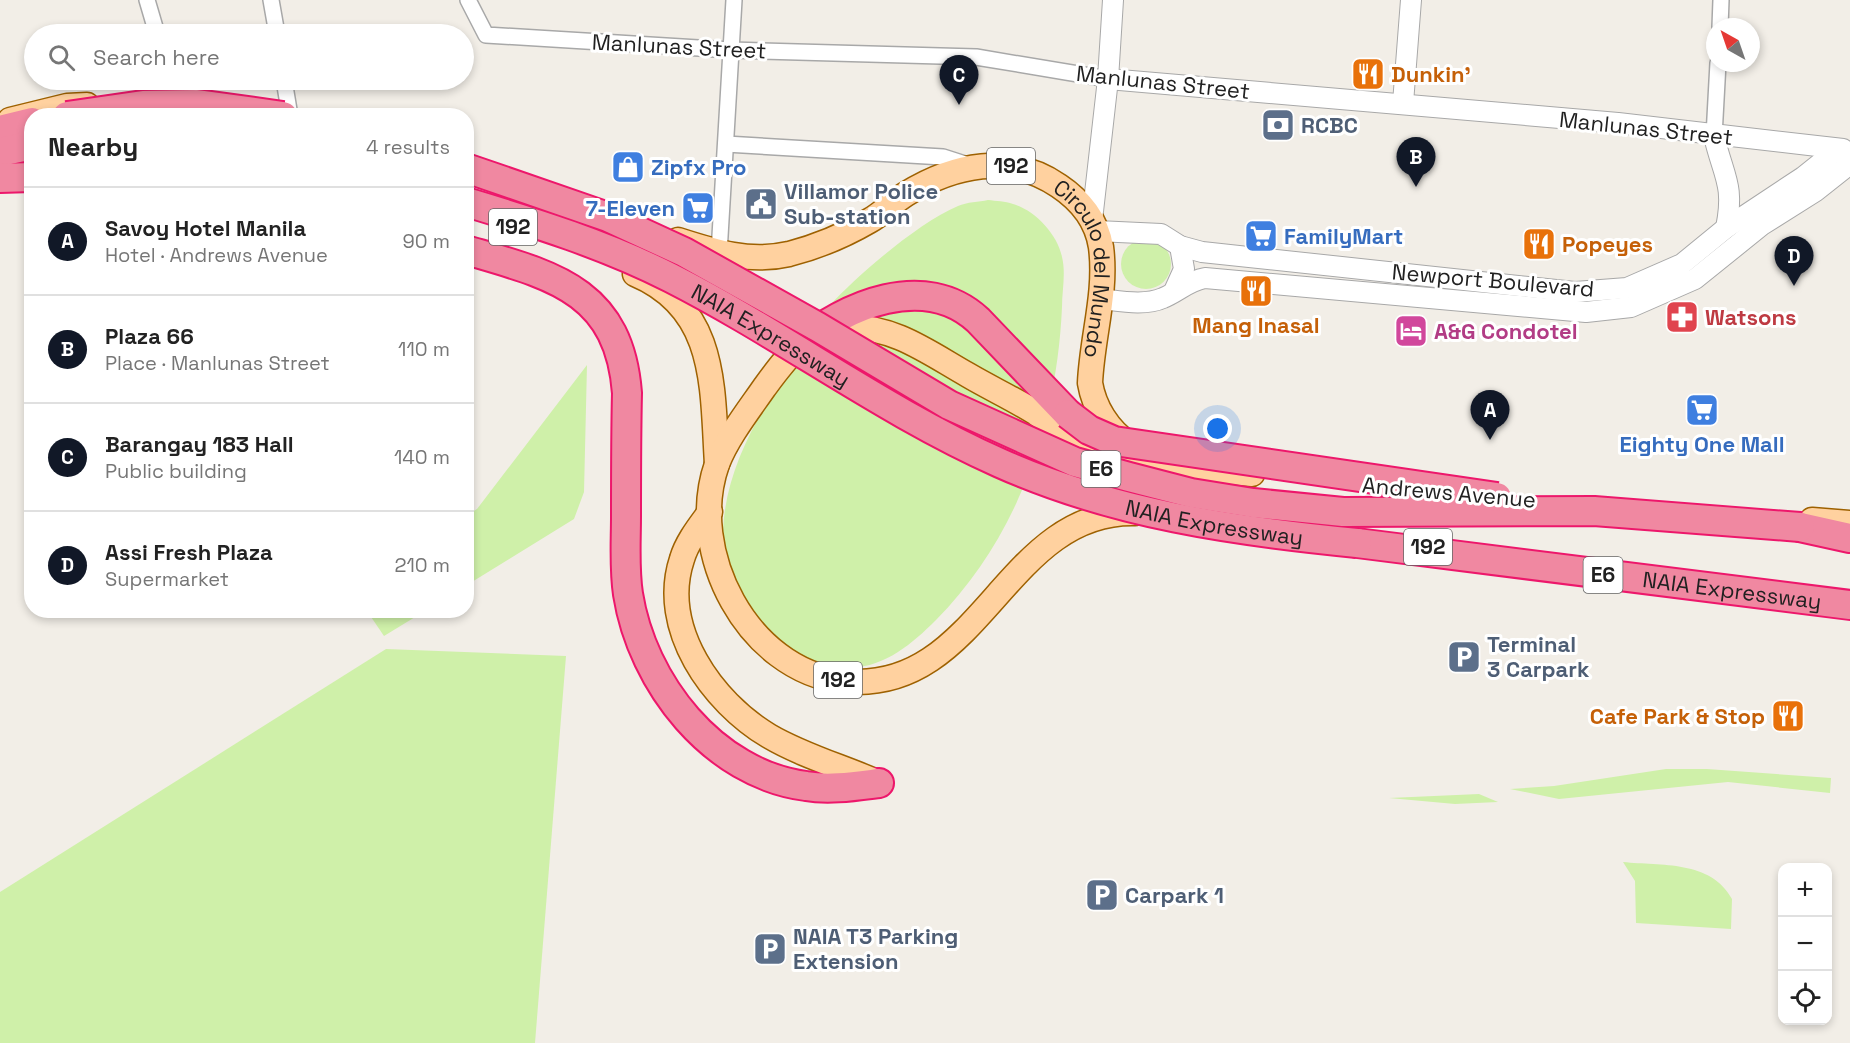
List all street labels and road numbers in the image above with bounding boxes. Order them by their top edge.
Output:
street label: Manlunas Street [591,27,767,65]
street label: Manlunas Street [1075,59,1251,105]
street label: Manlunas Street [1558,105,1734,151]
road number: 192 [987,148,1035,184]
street label: Circulo del Mundo [1048,173,1116,360]
road number: 192 [489,209,537,245]
street label: Newport Boulevard [1391,257,1595,303]
street label: NAIA Expressway [687,277,855,393]
road number: E6 [1082,451,1120,487]
street label: Andrews Avenue [1361,470,1537,514]
street label: NAIA Expressway [1123,493,1305,551]
road number: 192 [1404,529,1452,565]
road number: E6 [1584,557,1622,593]
street label: NAIA Expressway [1641,565,1823,615]
road number: 192 [814,662,862,698]

